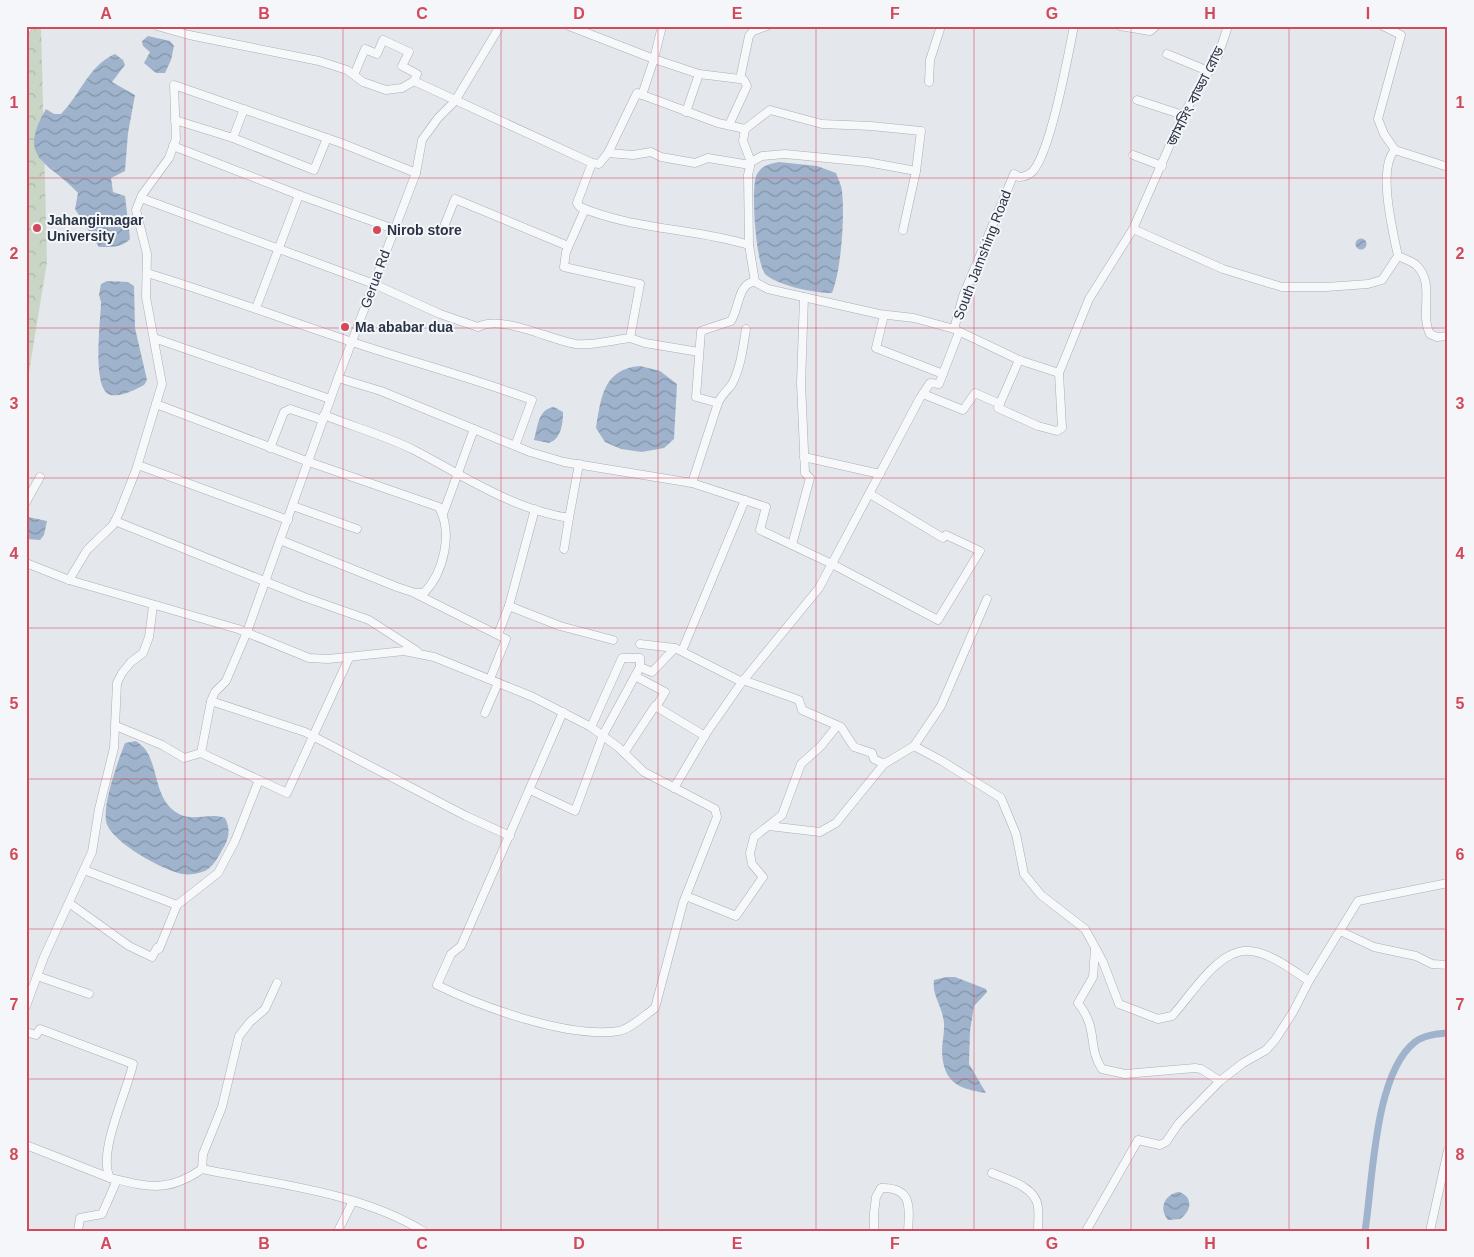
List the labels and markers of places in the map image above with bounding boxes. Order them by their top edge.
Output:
place label: Jahangirnagar University [47,212,144,244]
marker: Jahangirnagar University [31,222,43,234]
place label: Nirob store [387,222,462,238]
marker: Nirob store [371,224,383,236]
place label: Ma ababar dua [355,319,453,335]
marker: Ma ababar dua [339,321,351,333]

